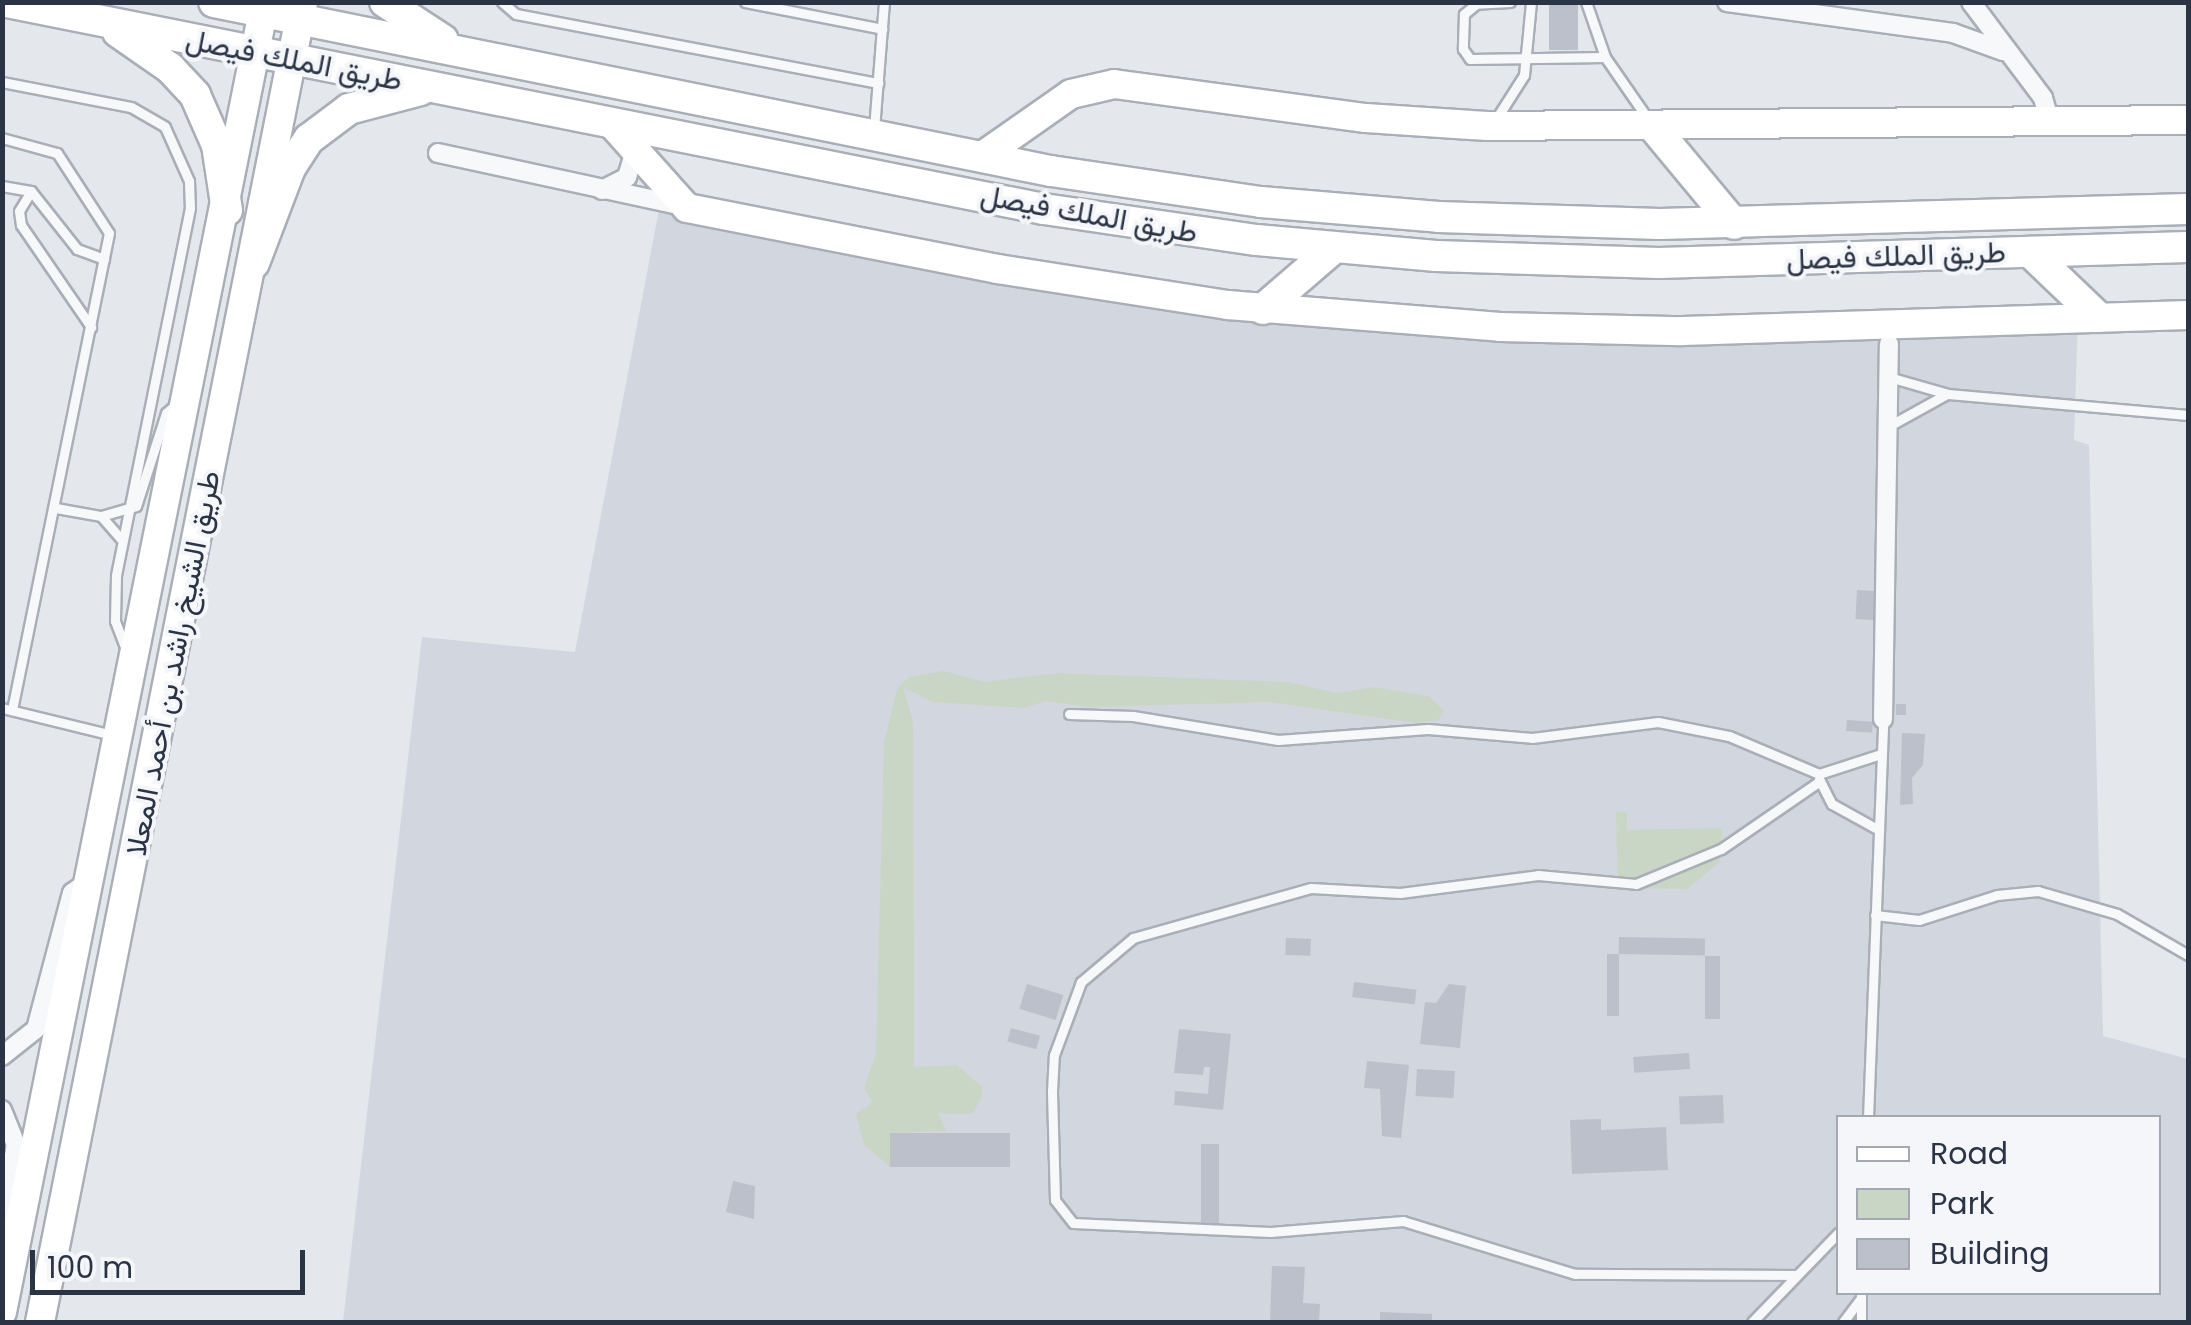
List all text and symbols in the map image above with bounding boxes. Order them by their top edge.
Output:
street label: طريق الملك فيصل [183,21,405,99]
street label: طريق الملك فيصل [978,177,1200,251]
street label: طريق الملك فيصل [1786,234,2006,278]
street label: طريق الشيخ راشد بن أحمد المعلا [118,468,228,858]
legend [1836,1115,2161,1295]
text: Road [1930,1132,2008,1175]
text: Park [1930,1182,1994,1225]
scale bar [35,1230,310,1292]
text: Building [1930,1232,2050,1275]
text: 100 m [47,1246,133,1289]

